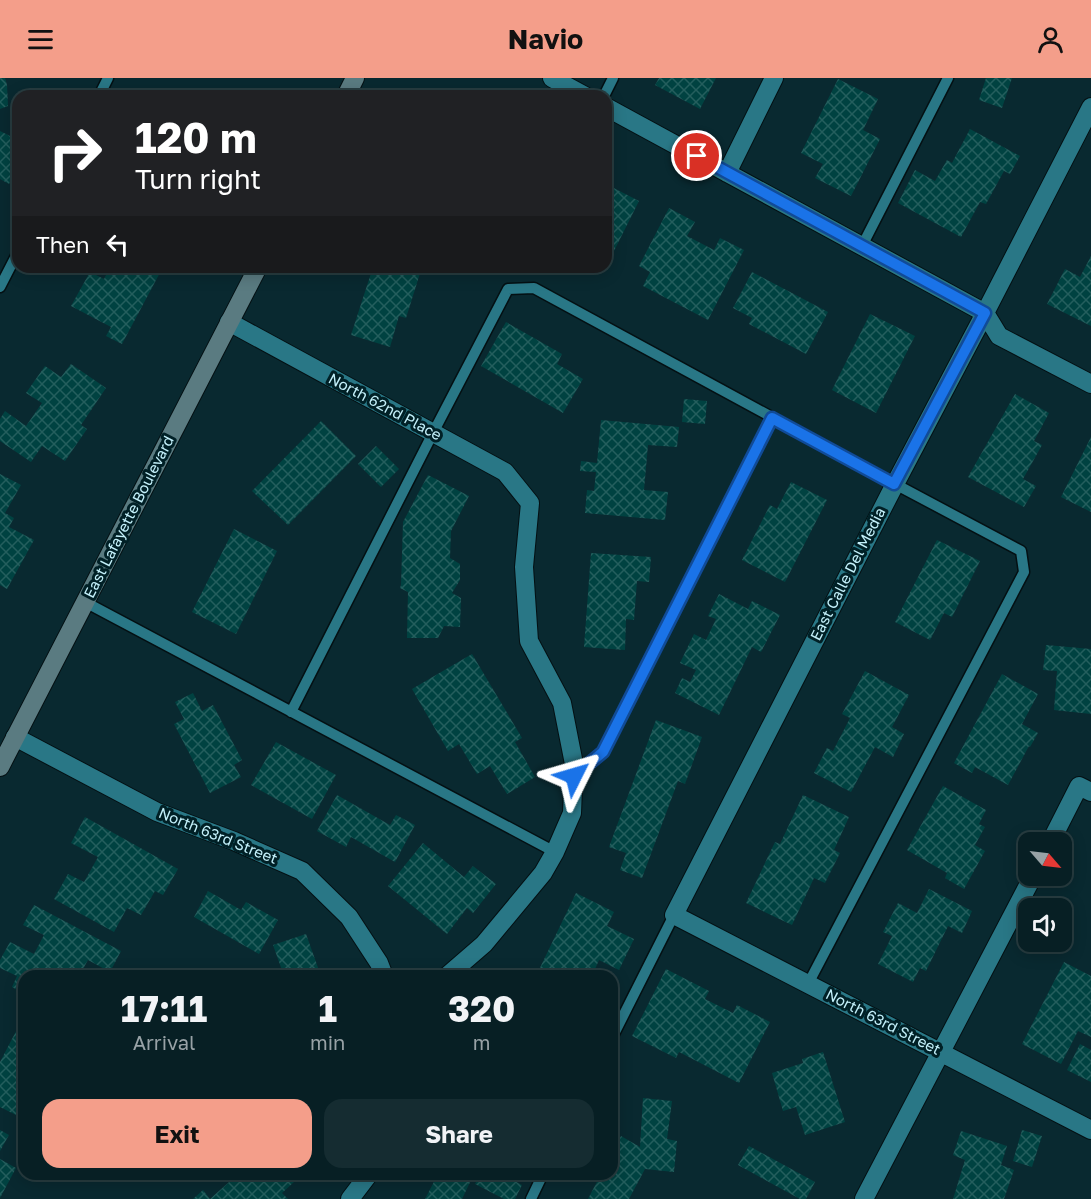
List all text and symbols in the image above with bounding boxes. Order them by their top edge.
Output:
icon: menu [24,23,57,56]
text: Navio [508,23,583,55]
icon: person [1034,23,1067,56]
text: 120 m [135,112,257,162]
icon: right [36,114,114,192]
pin [671,130,722,181]
icon: arrive [680,139,713,172]
text: Turn right [135,163,261,195]
icon: left [101,228,134,261]
text: Then [36,231,89,258]
street label: North 62nd Place [326,369,445,444]
street label: East Lafayette Boulevard [79,433,177,601]
street label: East Calle Del Media [806,504,888,643]
position arrow [542,744,606,808]
street label: North 63rd Street [156,803,280,867]
north arrow [1018,832,1072,886]
map controls [1018,832,1072,952]
button: sound [1018,898,1072,952]
street label: North 63rd Street [823,984,944,1058]
text: 17:11 [121,987,207,1030]
text: 1 [318,987,337,1030]
text: 320 [448,987,515,1030]
text: Arrival [133,1030,195,1054]
text: min [310,1030,345,1054]
text: m [473,1030,491,1054]
button: Exit [42,1099,312,1168]
button: Share [324,1099,594,1168]

